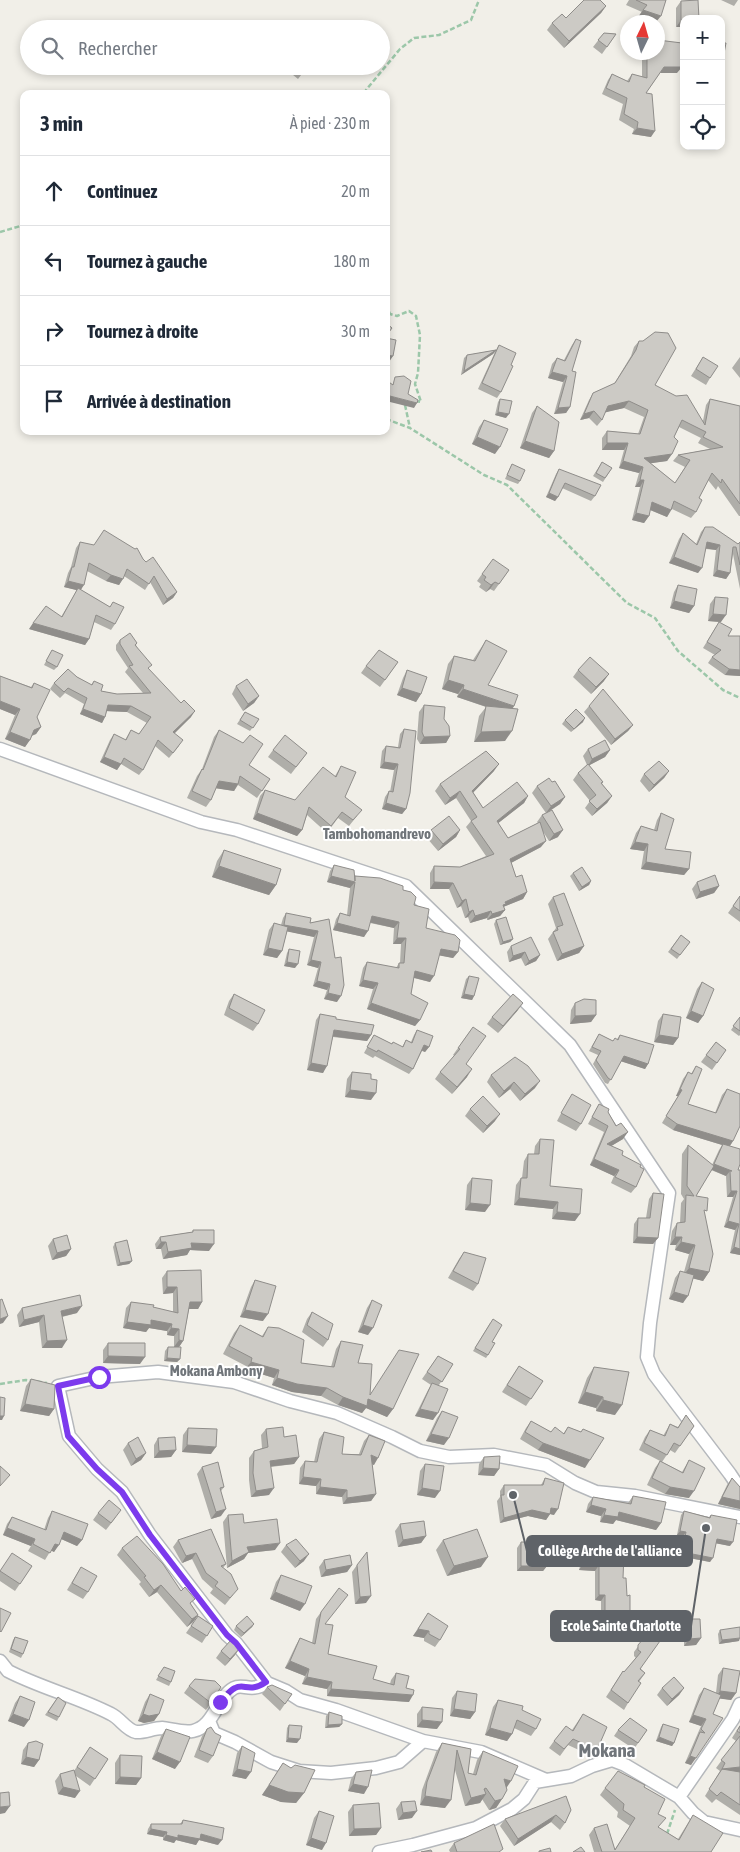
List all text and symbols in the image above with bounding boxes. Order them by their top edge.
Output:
north arrow [620,15,665,60]
map controls [680,15,725,150]
button: + [680,15,725,60]
search box [20,20,390,75]
icon: search [38,34,66,62]
text: Rechercher [78,37,157,59]
button: − [680,60,725,105]
button: locate [680,105,725,150]
text: 3 min [40,111,83,135]
text: À pied · 230 m [290,114,370,132]
icon: ahead [40,177,68,205]
text: Continuez [87,180,157,202]
text: 20 m [341,182,370,200]
icon: left [40,247,68,275]
text: Tournez à gauche [87,250,207,272]
text: 180 m [334,252,370,270]
icon: right [40,317,68,345]
text: Tournez à droite [87,320,198,342]
text: 30 m [341,322,370,340]
icon: arrive [40,387,68,415]
text: Arrivée à destination [87,390,231,412]
district label: Tambohomandrevo [323,825,431,842]
district label: Mokana Ambony [170,1362,263,1379]
route start [88,1366,111,1389]
callout: Collège Arche de l'alliance [527,1536,692,1566]
text: Collège Arche de l'alliance [538,1542,682,1559]
callout: Ecole Sainte Charlotte [551,1611,691,1641]
text: Ecole Sainte Charlotte [561,1617,681,1634]
route end [209,1691,232,1714]
district label: Mokana [579,1739,636,1761]

